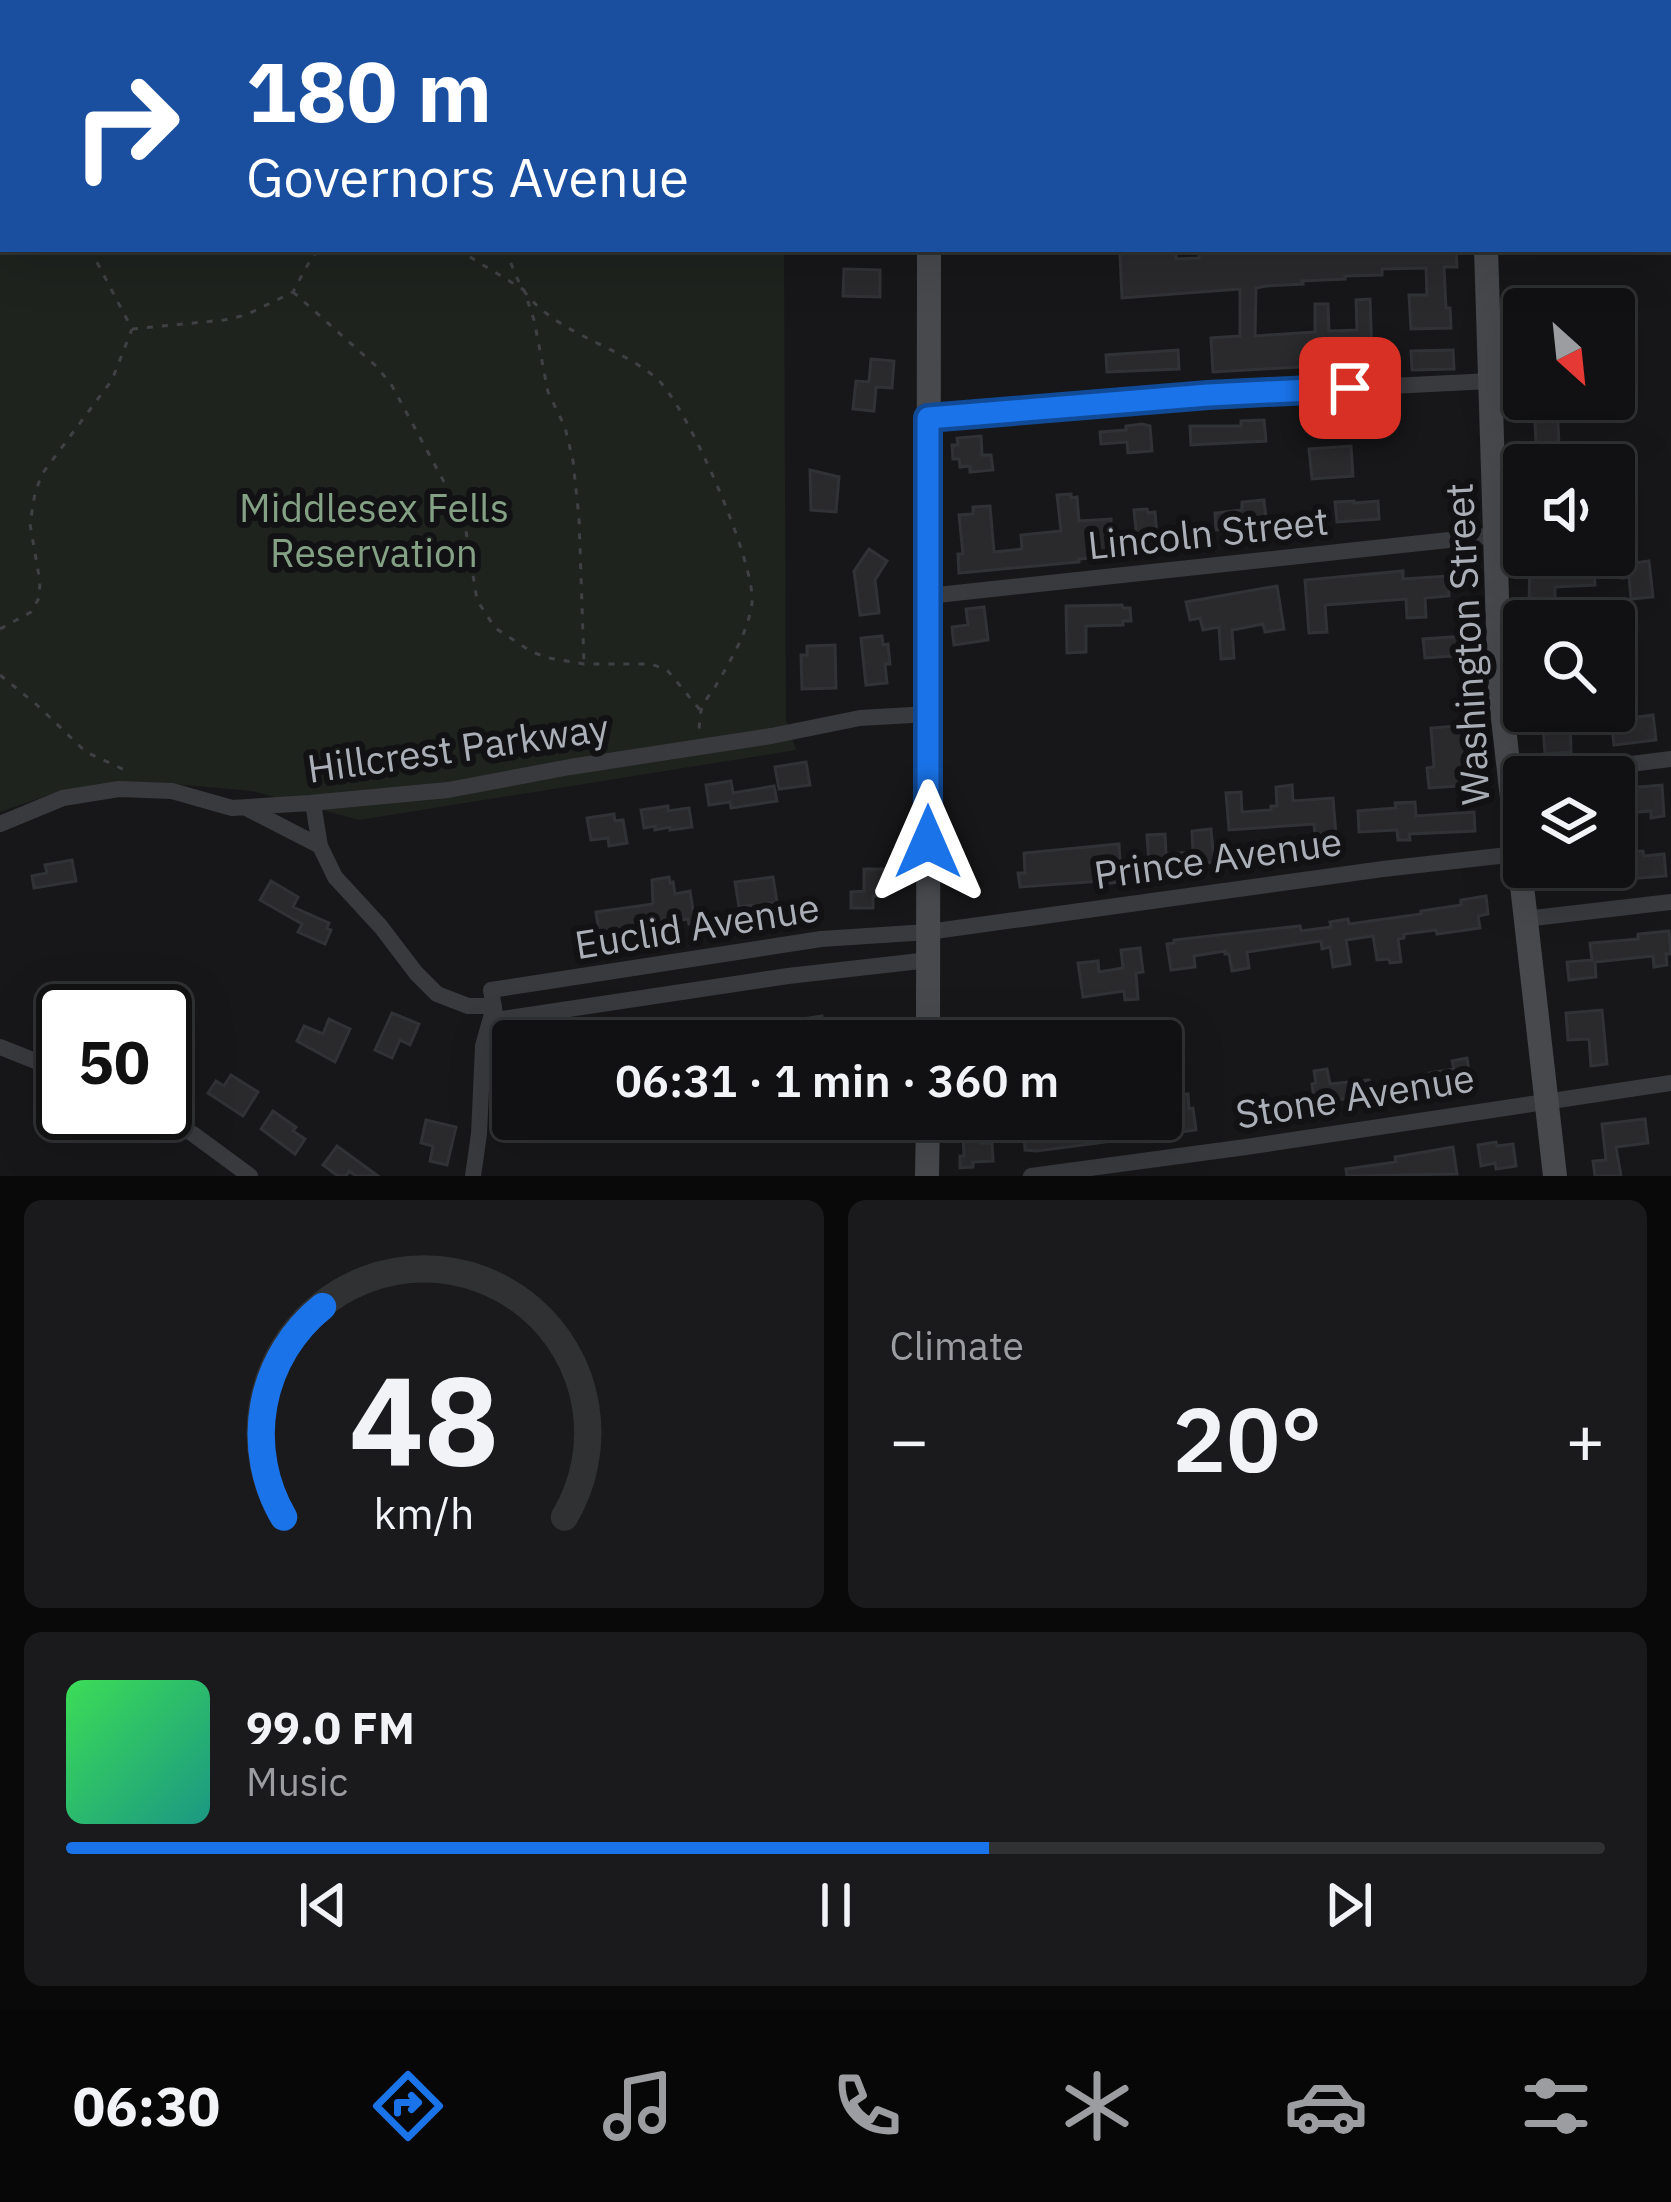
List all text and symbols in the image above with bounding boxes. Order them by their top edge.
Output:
text: 180 m [246,36,492,145]
icon: right [48,48,204,204]
text: Governors Avenue [246,142,689,212]
north arrow [1503,288,1635,420]
map controls [1503,288,1635,888]
pin [1299,337,1401,439]
icon: arrive [1317,355,1383,421]
button: sound [1503,444,1635,576]
park label: Middlesex Fells Reservation [239,482,509,578]
street label: Washington Street [1433,482,1500,806]
street label: Lincoln Street [1085,495,1331,570]
button: search [1503,600,1635,732]
street label: Hillcrest Parkway [304,701,612,794]
button: layers [1503,756,1635,888]
position arrow [865,779,991,905]
street label: Prince Avenue [1091,815,1345,900]
street label: Euclid Avenue [571,881,823,970]
speed limit sign: 50 [36,984,192,1140]
text: 06:31 · 1 min · 360 m [615,1051,1059,1109]
street label: Stone Avenue [1232,1051,1478,1140]
text: Climate [890,1320,1024,1371]
text: 48 [349,1338,499,1500]
text: 20° [1172,1380,1322,1497]
text: − [890,1396,929,1482]
text: + [1565,1396,1605,1482]
text: km/h [373,1485,474,1541]
text: 99.0 FM [246,1698,415,1756]
text: Music [246,1756,348,1807]
icon: previous [290,1872,356,1938]
icon: pause [803,1872,869,1938]
icon: next [1316,1872,1382,1938]
icon: directions [366,2064,450,2148]
icon: music [596,2064,680,2148]
icon: phone [825,2064,909,2148]
icon: climate [1055,2064,1139,2148]
icon: car [1284,2064,1368,2148]
icon: filters [1514,2064,1598,2148]
text: 06:30 [73,2071,220,2141]

